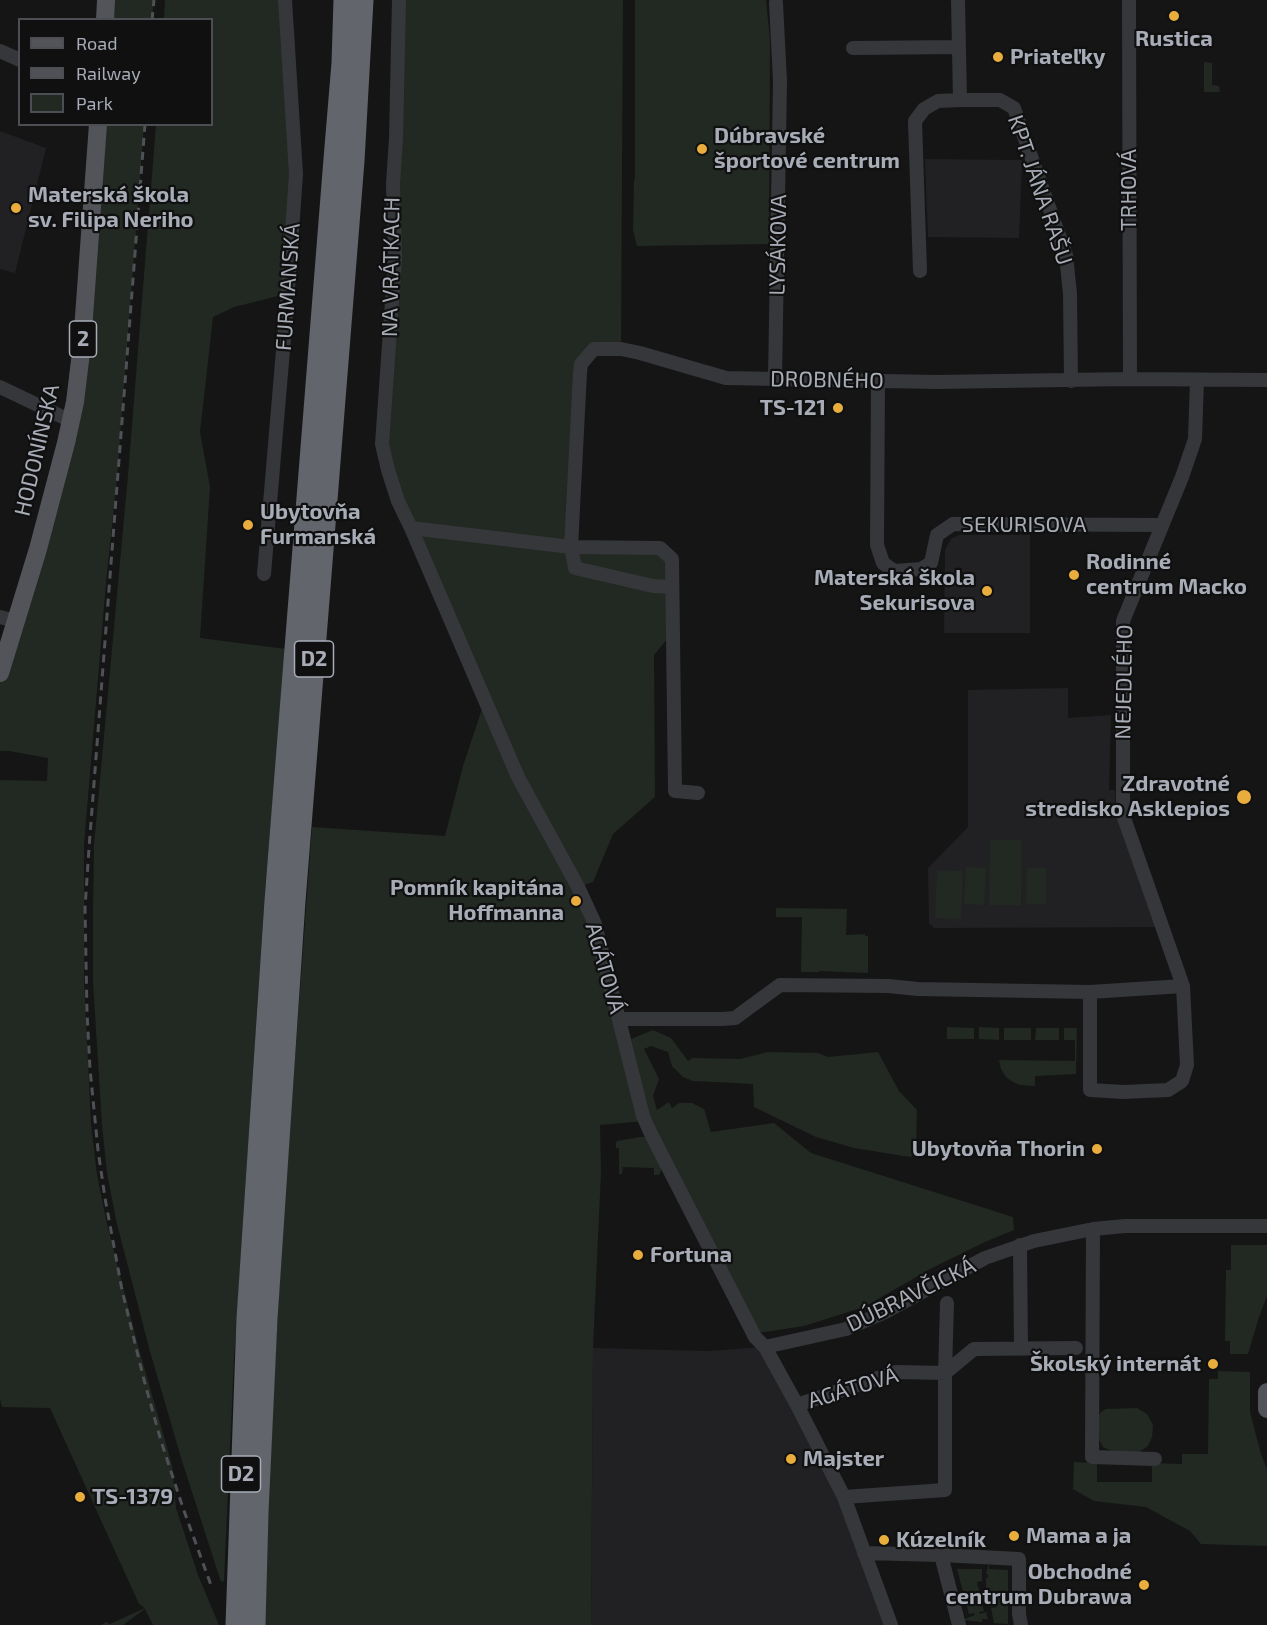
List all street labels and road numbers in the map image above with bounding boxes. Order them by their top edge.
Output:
street label: KPT. JÁNA RAŠU [1002,111,1078,269]
street label: TRHOVÁ [1116,149,1142,231]
street label: LYSÁKOVA [764,194,792,296]
street label: NA VRÁTKACH [377,197,405,337]
street label: FURMANSKÁ [270,222,306,352]
road number: 2 [70,321,97,357]
street label: DROBNÉHO [770,366,884,394]
street label: HODONÍNSKA [9,382,65,518]
street label: SEKURISOVA [962,512,1086,538]
street label: NEJEDLÉHO [1110,624,1138,740]
road number: D2 [294,641,334,677]
street label: AGÁTOVÁ [579,920,631,1016]
street label: DÚBRAVČICKÁ [842,1252,980,1338]
street label: AGÁTOVÁ [805,1362,901,1414]
road number: D2 [222,1456,260,1492]

